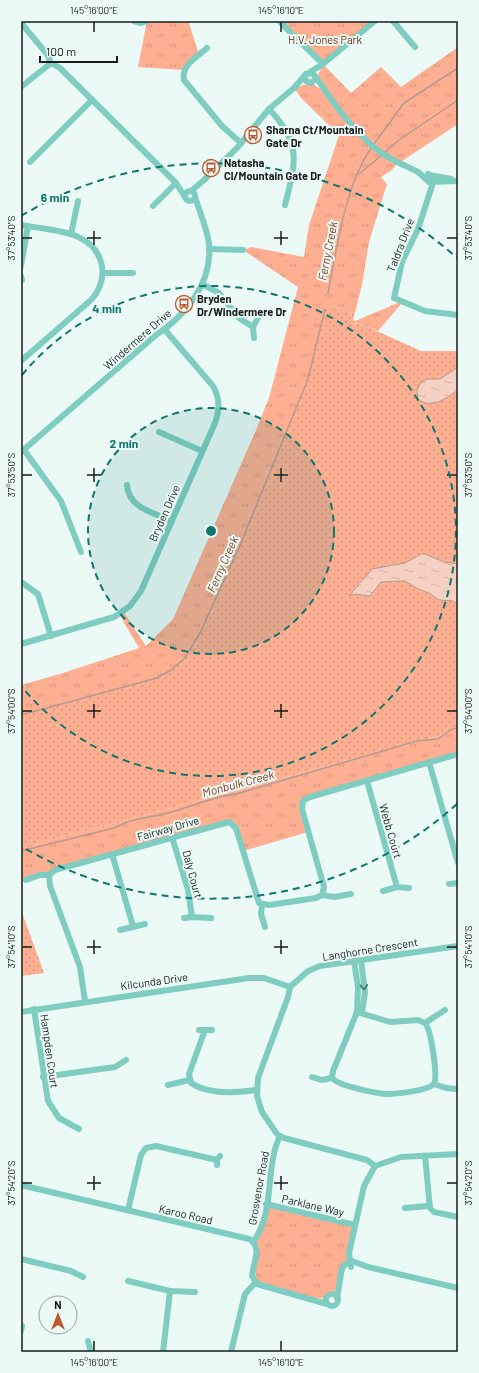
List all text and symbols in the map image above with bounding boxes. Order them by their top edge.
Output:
text: 145°16'00"E [70,4,118,16]
text: 145°16'10"E [258,4,304,16]
park label: H.V. Jones Park [288,33,363,46]
scale bar [40,38,117,64]
text: 100 m [46,44,76,58]
place label: Sharna Ct/Mountain Gate Dr [266,123,364,149]
bus stop icon: Sharna Ct/Mountain Gate Dr [243,125,263,145]
place label: Natasha Cl/Mountain Gate Dr [224,156,322,182]
bus stop icon: Natasha Cl/Mountain Gate Dr [201,158,221,178]
text: 6 min [41,190,69,204]
text: 37°53'40"S [5,215,17,260]
text: 37°53'40"S [462,215,474,260]
street label: Taldra Drive [384,216,416,274]
water label: Ferny Creek [314,220,340,282]
place label: Bryden Dr/Windermere Dr [197,292,287,318]
bus stop icon: Bryden Dr/Windermere Dr [174,294,194,314]
text: 4 min [92,301,122,315]
street label: Windermere Drive [100,306,174,372]
text: 2 min [110,436,138,450]
text: 37°53'50"S [5,453,17,497]
text: 37°53'50"S [462,453,474,497]
street label: Bryden Drive [146,483,182,543]
centre of rings [204,524,218,538]
water label: Ferny Creek [203,534,241,594]
text: 37°54'00"S [5,688,17,734]
text: 37°54'00"S [462,688,474,734]
water label: Monbulk Creek [201,767,276,799]
street label: Webb Court [377,802,405,860]
street label: Fairway Drive [136,813,201,843]
street label: Daly Court [180,849,206,899]
text: 37°54'10"S [5,925,17,969]
text: 37°54'10"S [462,925,474,969]
street label: Langhorne Crescent [321,935,419,963]
street label: Kilcunda Drive [119,970,189,992]
one-way arrow [360,984,369,990]
street label: Hampden Court [38,1013,62,1089]
street label: Grosvenor Road [245,1150,271,1226]
text: 37°54'20"S [5,1160,17,1206]
text: 37°54'20"S [462,1160,474,1206]
street label: Parklane Way [281,1192,345,1218]
street label: Karoo Road [158,1202,214,1226]
north arrow [38,1295,78,1335]
text: N [54,1298,62,1311]
text: 145°16'00"E [70,1356,118,1368]
text: 145°16'10"E [258,1356,304,1368]

